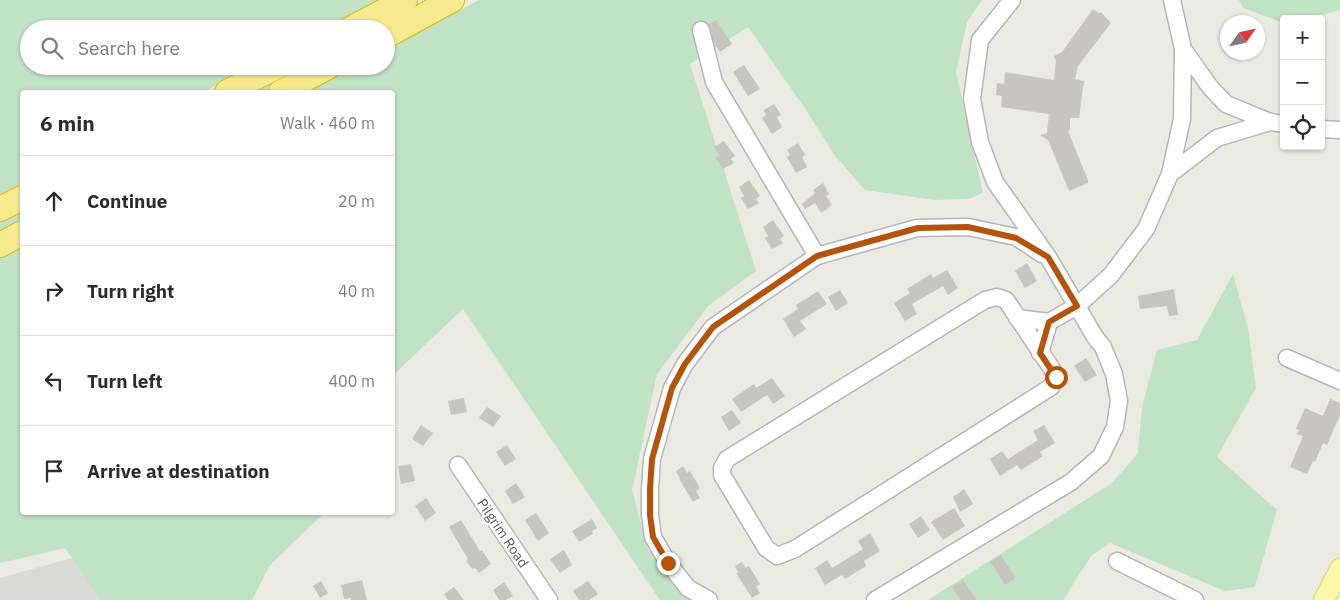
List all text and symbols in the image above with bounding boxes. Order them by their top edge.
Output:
north arrow [1220,15,1265,60]
map controls [1280,15,1325,150]
button: + [1280,15,1325,60]
search box [20,20,395,75]
icon: search [38,34,66,62]
text: Search here [78,36,180,60]
button: − [1280,60,1325,105]
button: locate [1280,105,1325,150]
text: 6 min [40,109,95,137]
text: Walk · 460 m [280,113,375,133]
icon: ahead [40,187,68,215]
text: Continue [87,189,167,213]
text: 20 m [338,191,375,211]
icon: right [40,277,68,305]
text: Turn right [87,279,174,303]
text: 40 m [338,281,375,301]
route start [1045,366,1068,389]
icon: left [40,367,68,395]
text: Turn left [87,369,163,393]
text: 400 m [328,371,375,391]
icon: arrive [40,457,68,485]
text: Arrive at destination [87,459,270,483]
street label: Pilgrim Road [473,495,533,571]
route end [657,552,680,575]

